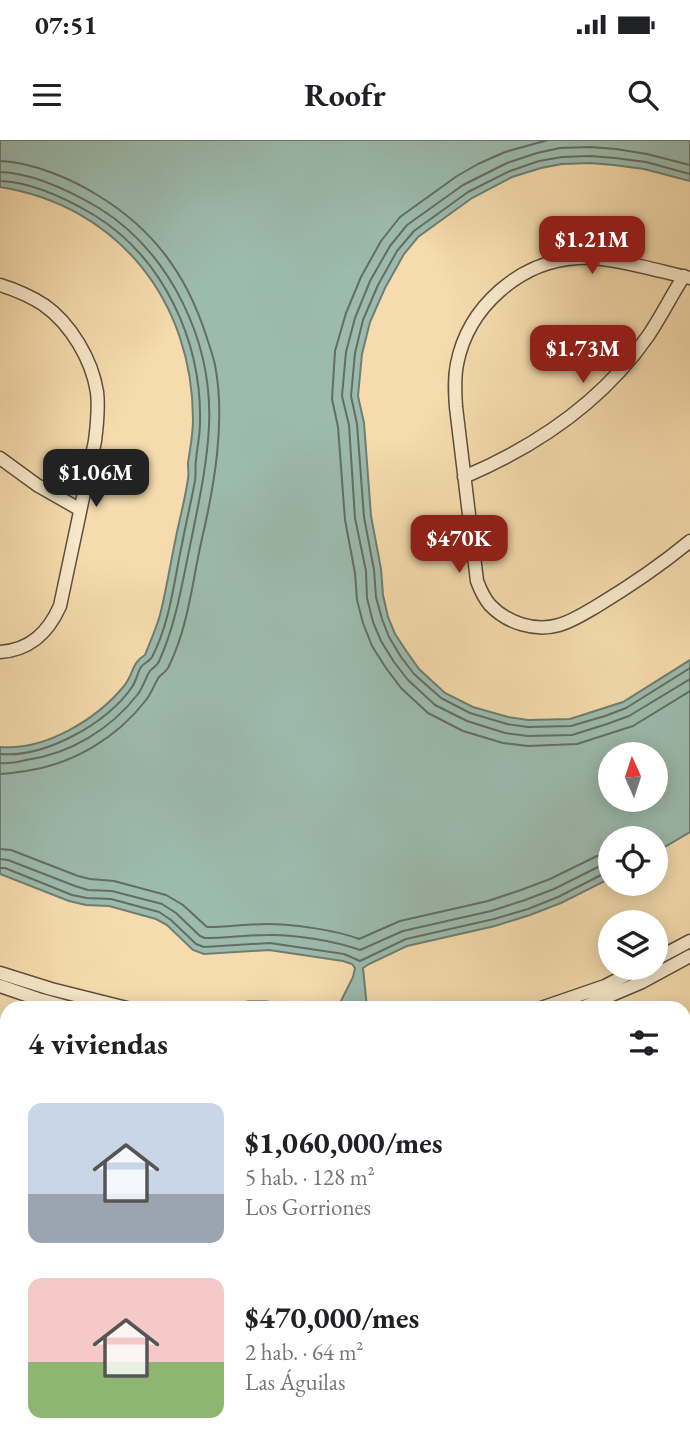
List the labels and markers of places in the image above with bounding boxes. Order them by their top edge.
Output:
pin: $1.21M [535,216,649,276]
pin: $1.73M [526,326,640,385]
pin: $1.06M [39,450,153,509]
pin: $470K [410,516,508,575]

